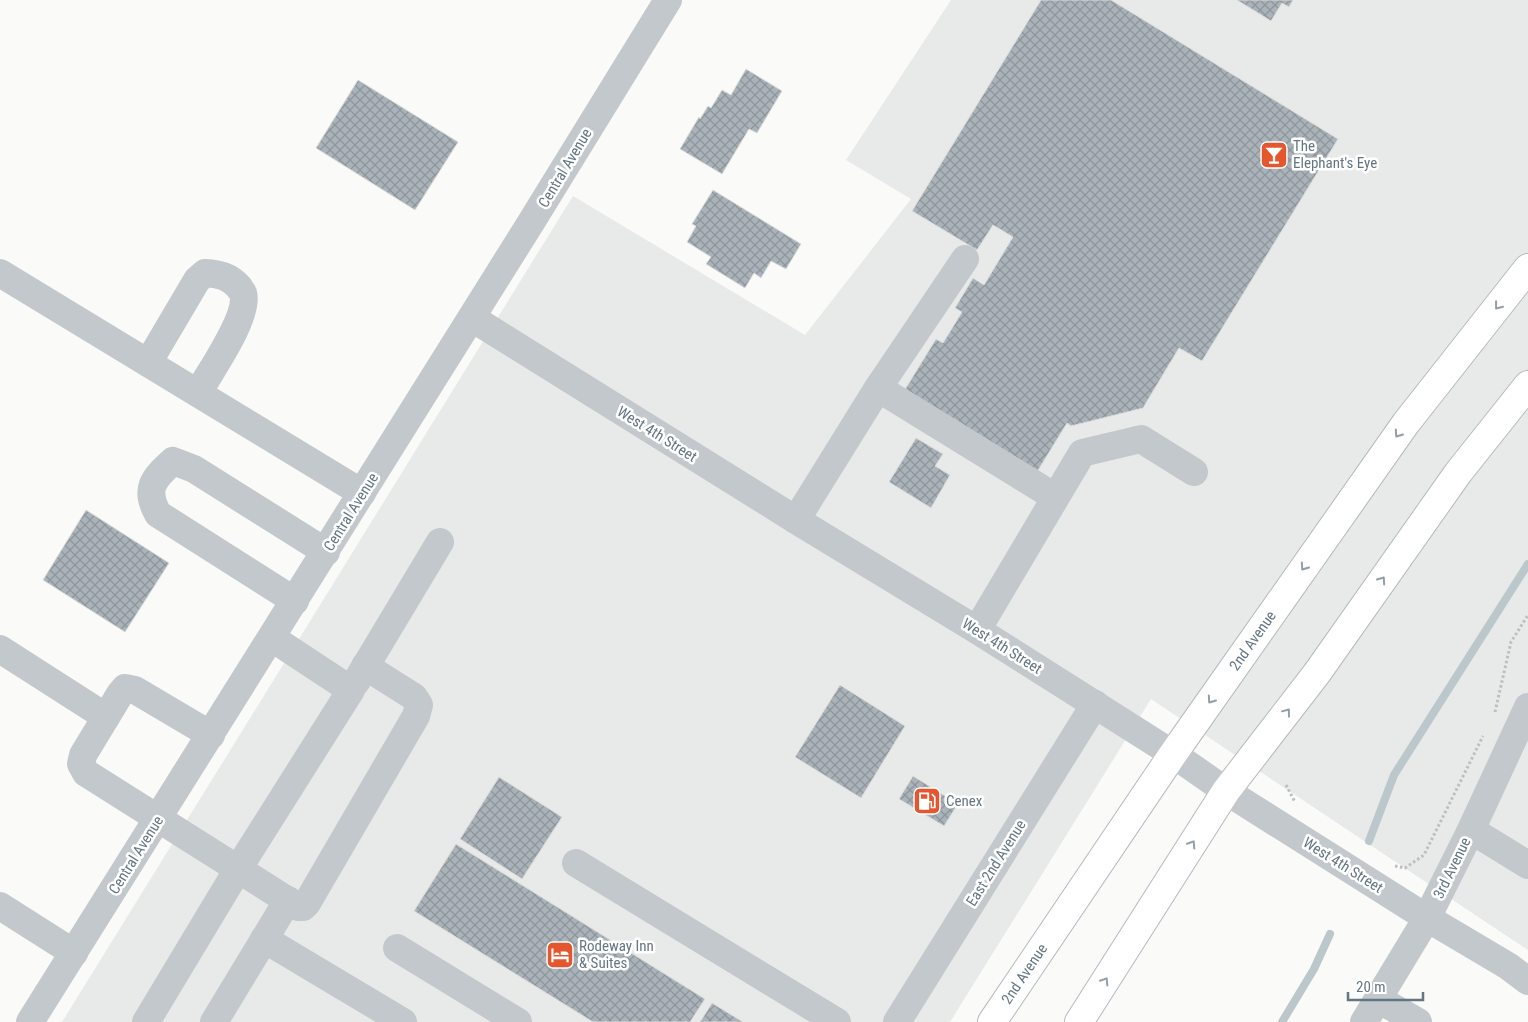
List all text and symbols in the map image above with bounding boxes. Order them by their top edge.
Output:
street label: Central Avenue [534,125,596,211]
place label: The Elephant's Eye [1293,137,1377,172]
bar icon: The Elephant's Eye [1259,140,1289,170]
one-way arrow [1495,300,1503,309]
street label: West 4th Street [614,402,700,466]
one-way arrow [1395,428,1404,438]
street label: Central Avenue [320,470,382,554]
one-way arrow [1301,561,1310,571]
one-way arrow [1376,577,1385,586]
street label: 2nd Avenue [1226,607,1280,674]
street label: West 4th Street [959,614,1045,678]
one-way arrow [1208,694,1217,704]
one-way arrow [1281,708,1290,718]
fuel station icon: Cenex [912,786,942,816]
place label: Cenex [946,792,983,810]
street label: Central Avenue [105,813,167,897]
street label: East 2nd Avenue [962,817,1030,909]
street label: West 4th Street [1300,833,1386,897]
street label: 3rd Avenue [1429,834,1475,902]
one-way arrow [1186,840,1196,849]
place label: Rodeway Inn & Suites [579,937,654,972]
hotel icon: Rodeway Inn & Suites [545,940,575,970]
street label: 2nd Avenue [998,940,1051,1007]
scale bar [1348,970,1423,1002]
one-way arrow [1099,977,1108,987]
text: 20 m [1356,978,1386,996]

